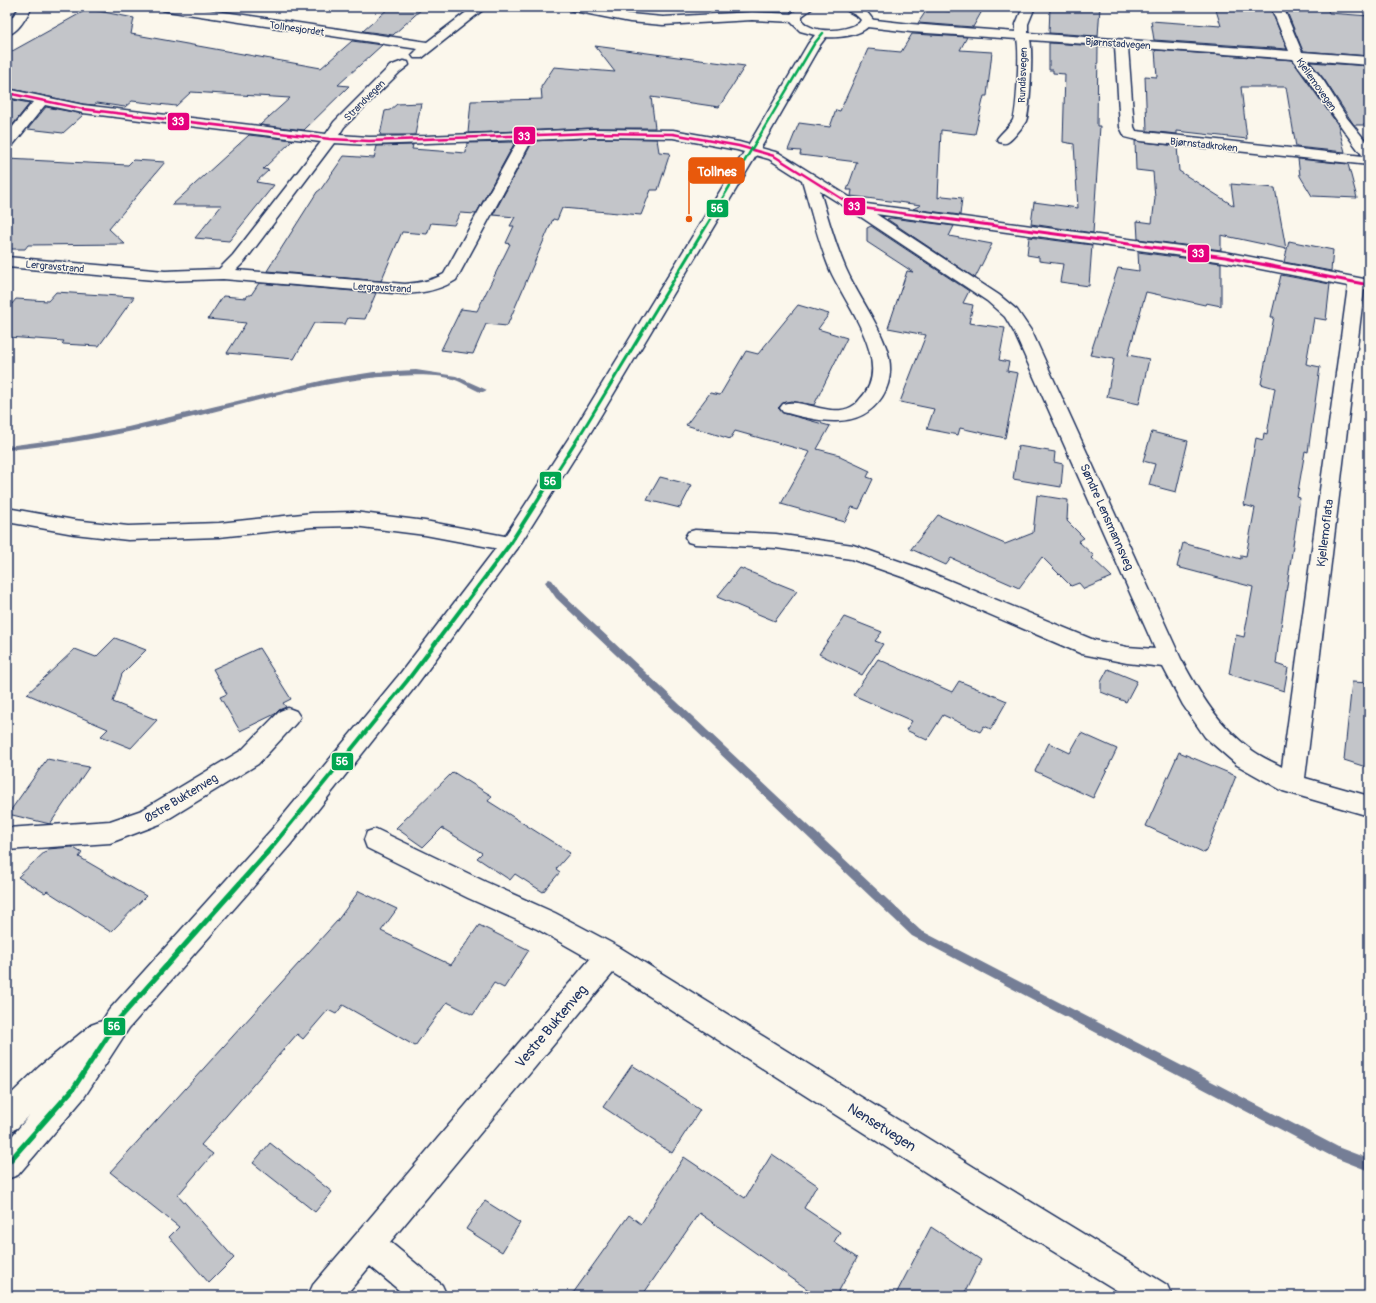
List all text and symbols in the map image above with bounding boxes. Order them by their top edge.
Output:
street label: Tollnesjordet [269,19,326,39]
street label: Bjørnstadvegen [1085,36,1151,52]
street label: Rundåsvegen [1015,47,1030,103]
street label: Kjellemovegen [1293,56,1339,114]
street label: Strandvegen [342,77,388,124]
line badge: 33 [167,112,190,131]
text: 33 [172,115,184,128]
line badge: 33 [513,126,536,145]
text: 33 [518,130,530,143]
street label: Bjørnstadkroken [1170,135,1239,155]
callout: Tollnes [689,158,744,183]
text: Tollnes [696,164,737,180]
line badge: 33 [843,197,866,216]
line badge: 56 [706,199,729,218]
text: 33 [848,200,860,213]
text: 56 [711,202,724,215]
line badge: 33 [1187,244,1210,263]
text: 33 [1192,247,1204,260]
street label: Lergravstrand [25,258,85,276]
street label: Lergravstrand [352,280,412,296]
street label: Søndre Lensmannsveg [1076,462,1137,573]
line badge: 56 [539,471,562,490]
text: 56 [544,475,557,488]
street label: Kjellemoflata [1314,498,1337,568]
line badge: 56 [331,752,354,771]
text: 56 [336,755,349,768]
street label: Østre Buktenveg [142,771,221,826]
street label: Vestre Buktenveg [512,981,591,1071]
line badge: 56 [103,1017,126,1036]
text: 56 [108,1020,121,1033]
street label: Nensetvegen [844,1100,919,1155]

